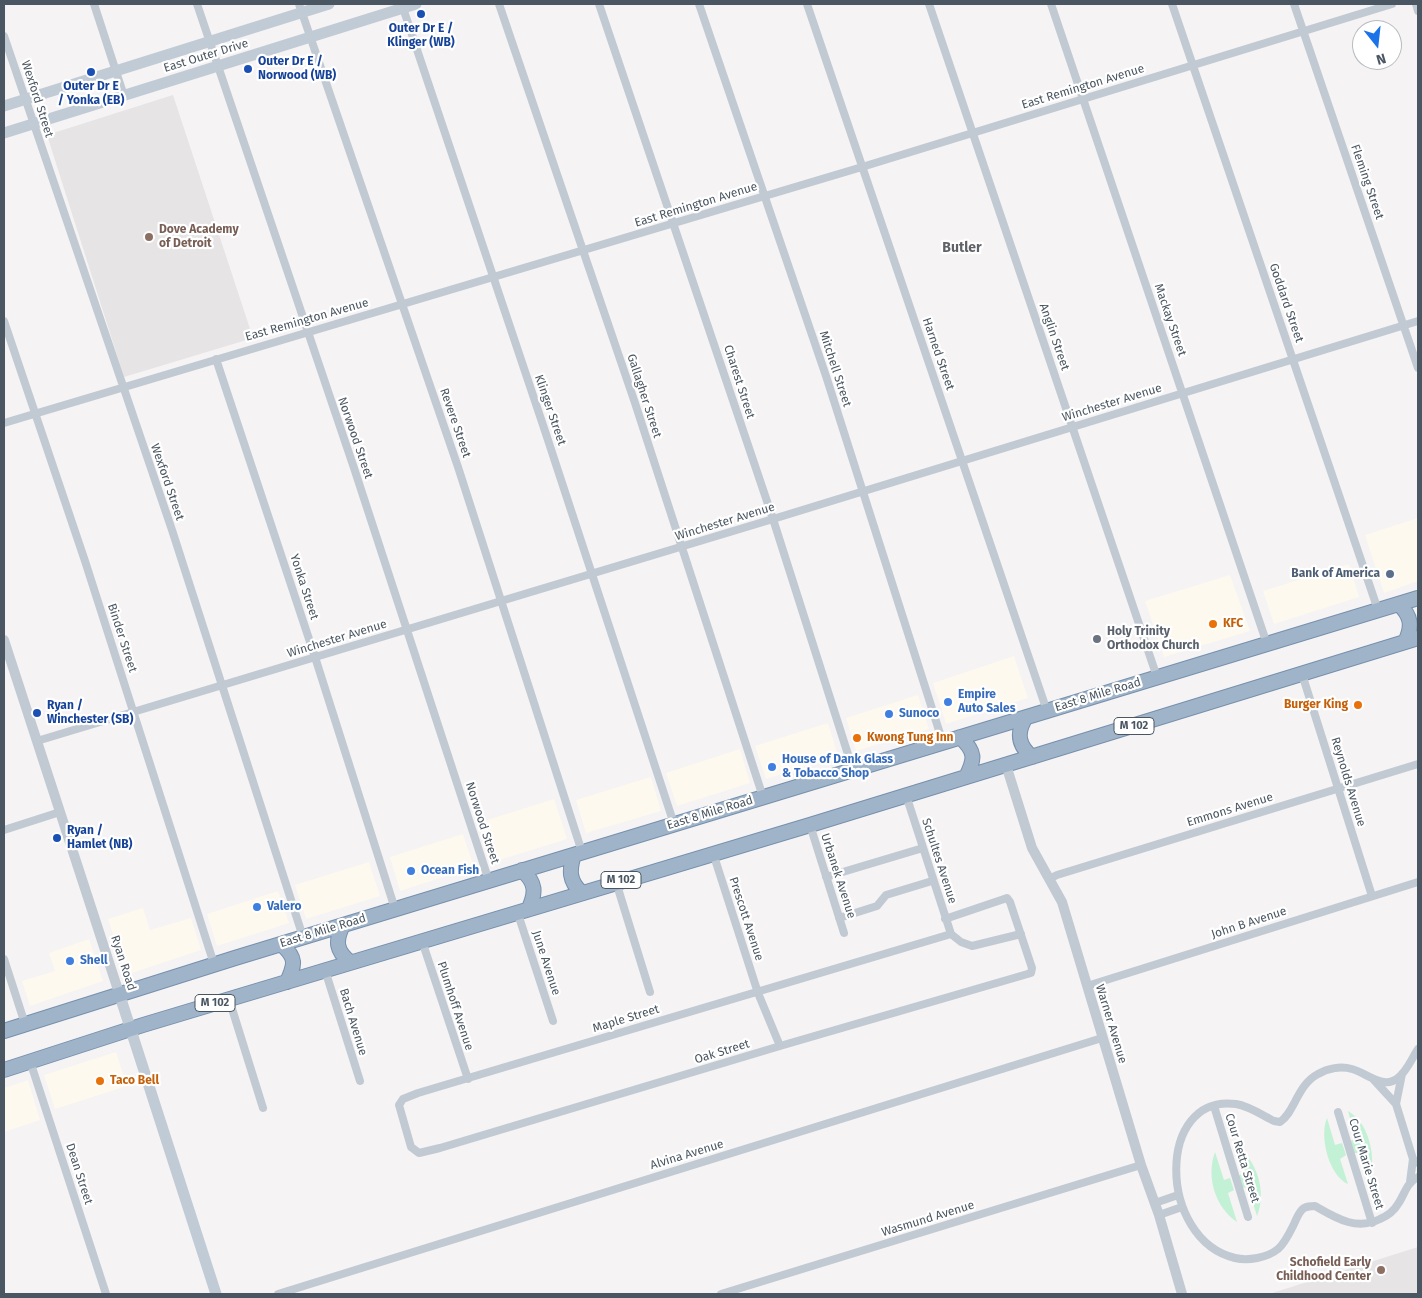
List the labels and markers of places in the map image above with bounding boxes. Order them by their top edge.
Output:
marker: Outer Dr E / Klinger (WB) [415,8,427,20]
place label: Outer Dr E / Klinger (WB) [387,22,455,50]
place label: Outer Dr E / Norwood (WB) [258,55,336,83]
marker: Outer Dr E / Norwood (WB) [242,63,254,75]
marker: Outer Dr E / Yonka (EB) [85,66,97,78]
place label: Outer Dr E / Yonka (EB) [58,80,124,108]
place label: Dove Academy of Detroit [159,223,239,251]
marker: Dove Academy of Detroit [143,231,155,243]
place label: Bank of America [1291,567,1380,581]
marker: Bank of America [1384,568,1396,580]
place label: KFC [1223,617,1243,631]
marker: KFC [1207,618,1219,630]
place label: Holy Trinity Orthodox Church [1107,625,1199,653]
marker: Holy Trinity Orthodox Church [1091,633,1103,645]
place label: Empire Auto Sales [958,688,1015,716]
marker: Empire Auto Sales [942,696,954,708]
place label: Burger King [1284,698,1348,712]
place label: Ryan / Winchester (SB) [47,699,133,727]
marker: Burger King [1352,699,1364,711]
marker: Ryan / Winchester (SB) [31,707,43,719]
place label: Sunoco [899,707,939,721]
marker: Sunoco [883,708,895,720]
place label: Kwong Tung Inn [867,731,953,745]
marker: Kwong Tung Inn [851,732,863,744]
place label: House of Dank Glass & Tobacco Shop [782,753,893,781]
marker: House of Dank Glass & Tobacco Shop [766,761,778,773]
place label: Ryan / Hamlet (NB) [67,824,132,852]
marker: Ryan / Hamlet (NB) [51,832,63,844]
place label: Ocean Fish [421,864,479,878]
marker: Ocean Fish [405,865,417,877]
place label: Valero [267,900,301,914]
marker: Valero [251,901,263,913]
place label: Shell [80,954,108,968]
marker: Shell [64,955,76,967]
place label: Taco Bell [110,1074,159,1088]
marker: Taco Bell [94,1075,106,1087]
place label: Schofield Early Childhood Center [1276,1256,1371,1284]
marker: Schofield Early Childhood Center [1375,1264,1387,1276]

